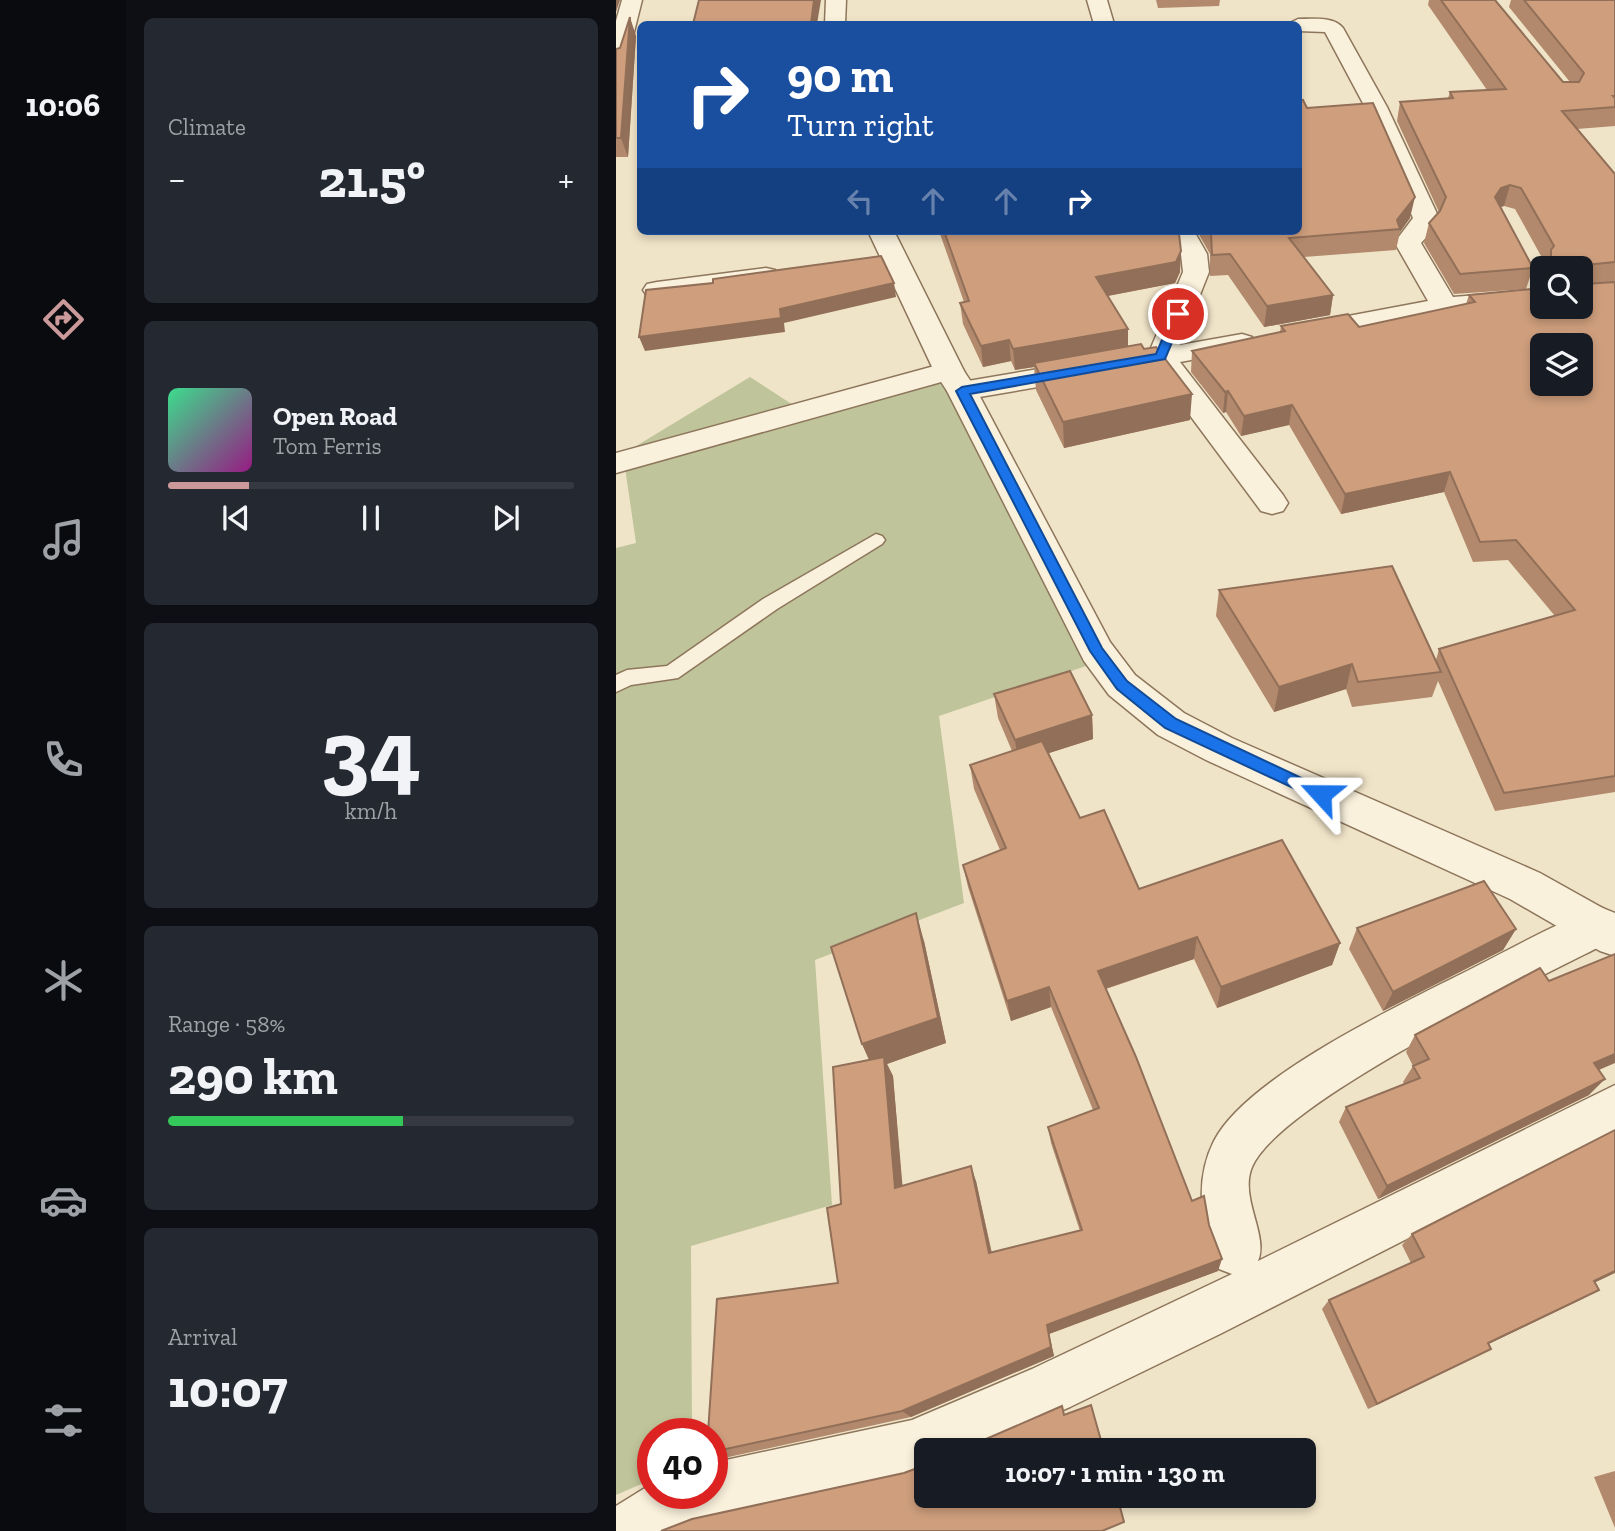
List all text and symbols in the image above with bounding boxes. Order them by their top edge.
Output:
text: 90 m [787,46,894,105]
icon: right [672,49,763,140]
text: 10:06 [26,86,100,124]
text: Turn right [787,106,934,144]
text: Climate [168,113,246,141]
text: 21.5° [318,148,425,210]
text: − [168,156,186,202]
text: + [558,156,574,202]
icon: left [841,182,879,220]
icon: ahead [914,182,952,220]
icon: ahead [987,182,1025,220]
icon: right [1060,182,1098,220]
map controls [1530,256,1593,396]
button: search [1530,256,1593,319]
pin [1148,284,1208,344]
icon: directions [39,295,88,344]
icon: arrive [1159,295,1197,333]
button: layers [1530,333,1593,396]
text: Open Road [273,400,397,432]
text: Tom Ferris [273,432,382,460]
icon: previous [217,499,255,537]
icon: pause [352,499,390,537]
icon: next [487,499,525,537]
icon: music [39,515,88,564]
text: 34 [321,697,421,806]
icon: phone [39,735,88,784]
position arrow [1284,757,1358,831]
text: km/h [345,797,397,825]
icon: climate [39,956,88,1005]
text: Range · 58% [168,1010,285,1038]
text: 290 km [168,1045,338,1107]
icon: car [39,1176,88,1225]
text: Arrival [168,1323,237,1351]
text: 10:07 [168,1358,288,1420]
icon: filters [39,1396,88,1445]
speed limit sign: 40 [637,1418,728,1509]
text: 10:07 · 1 min · 130 m [1005,1457,1225,1489]

